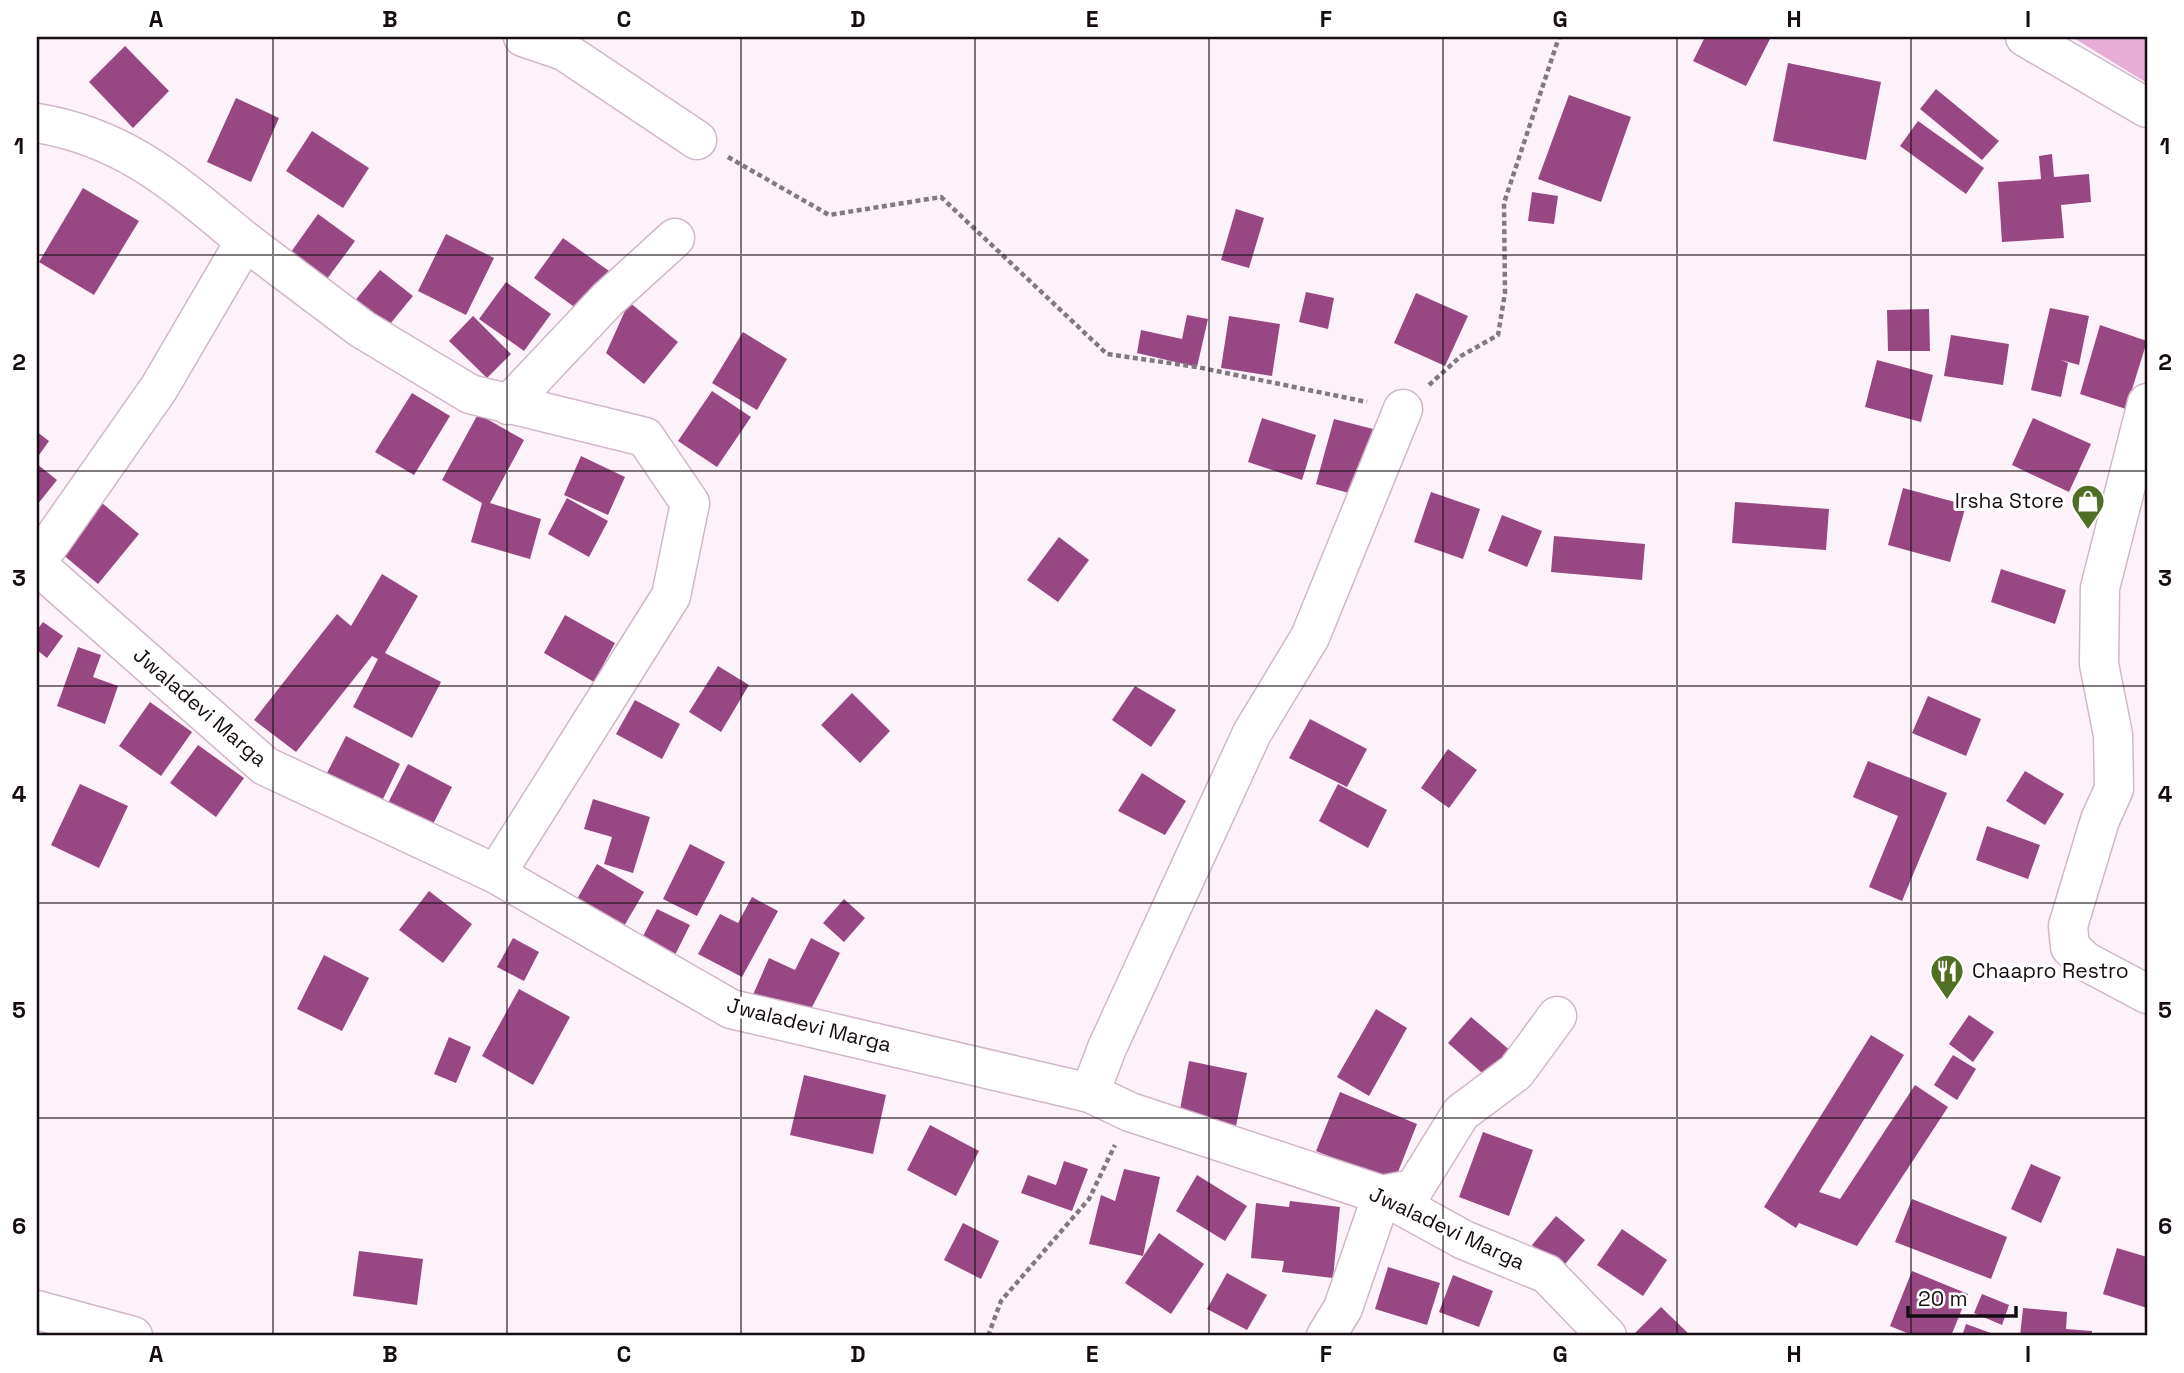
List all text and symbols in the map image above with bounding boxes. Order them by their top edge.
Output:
text: A [149,4,164,34]
text: B [382,4,398,34]
text: C [617,4,631,34]
text: D [850,4,866,34]
text: E [1086,4,1098,34]
text: F [1320,4,1332,34]
text: G [1552,4,1568,34]
text: H [1786,4,1802,34]
text: I [2025,4,2031,34]
text: 1 [14,131,24,161]
text: 1 [2160,131,2170,161]
text: 2 [12,347,26,377]
text: 2 [2158,347,2172,377]
shop icon: Irsha Store [2069,482,2107,531]
place label: Irsha Store [1955,487,2064,514]
text: 3 [12,563,26,593]
text: 3 [2158,563,2172,593]
street label: Jwaladevi Marga [128,641,273,772]
text: 4 [12,779,27,809]
text: 4 [2158,779,2173,809]
restaurant icon: Chaapro Restro [1928,952,1966,1001]
place label: Chaapro Restro [1972,957,2129,984]
street label: Jwaladevi Marga [724,991,894,1058]
text: 5 [12,995,26,1025]
text: 5 [2158,995,2172,1025]
street label: Jwaladevi Marga [1365,1180,1529,1275]
text: 6 [12,1211,26,1241]
text: 6 [2158,1211,2172,1241]
scale bar [1908,1275,2016,1319]
text: 20 m [1918,1285,1968,1312]
text: A [149,1339,164,1369]
text: B [382,1339,398,1369]
text: C [617,1339,631,1369]
text: D [850,1339,866,1369]
text: E [1086,1339,1098,1369]
text: F [1320,1339,1332,1369]
text: G [1552,1339,1568,1369]
text: H [1786,1339,1802,1369]
text: I [2025,1339,2031,1369]

